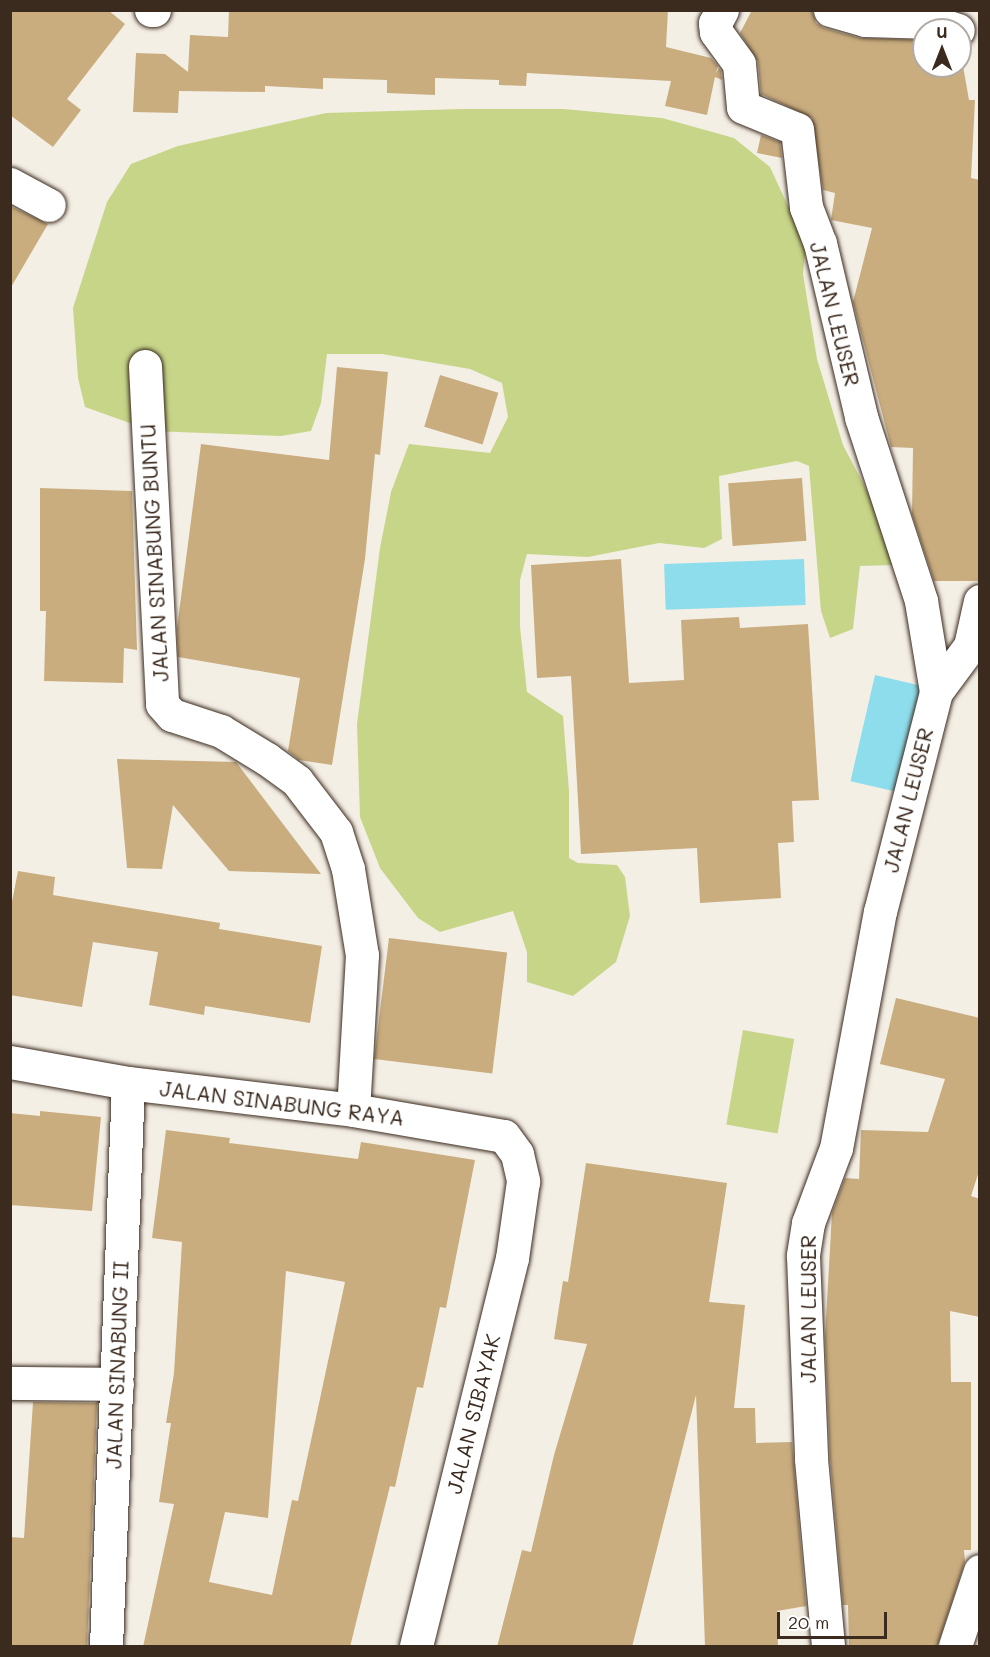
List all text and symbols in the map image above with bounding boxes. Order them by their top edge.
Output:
north arrow [912,18,972,78]
text: U [936,21,948,42]
street label: JALAN LEUSER [805,239,865,389]
street label: JALAN SINABUNG BUNTU [135,424,173,682]
street label: JALAN LEUSER [878,725,938,875]
street label: JALAN SINABUNG RAYA [158,1076,406,1130]
street label: JALAN LEUSER [795,1235,821,1383]
street label: JALAN SINABUNG II [101,1261,133,1469]
street label: JALAN SIBAYAK [441,1332,505,1496]
scale bar [780,1600,890,1638]
text: 20 m [788,1610,829,1634]

